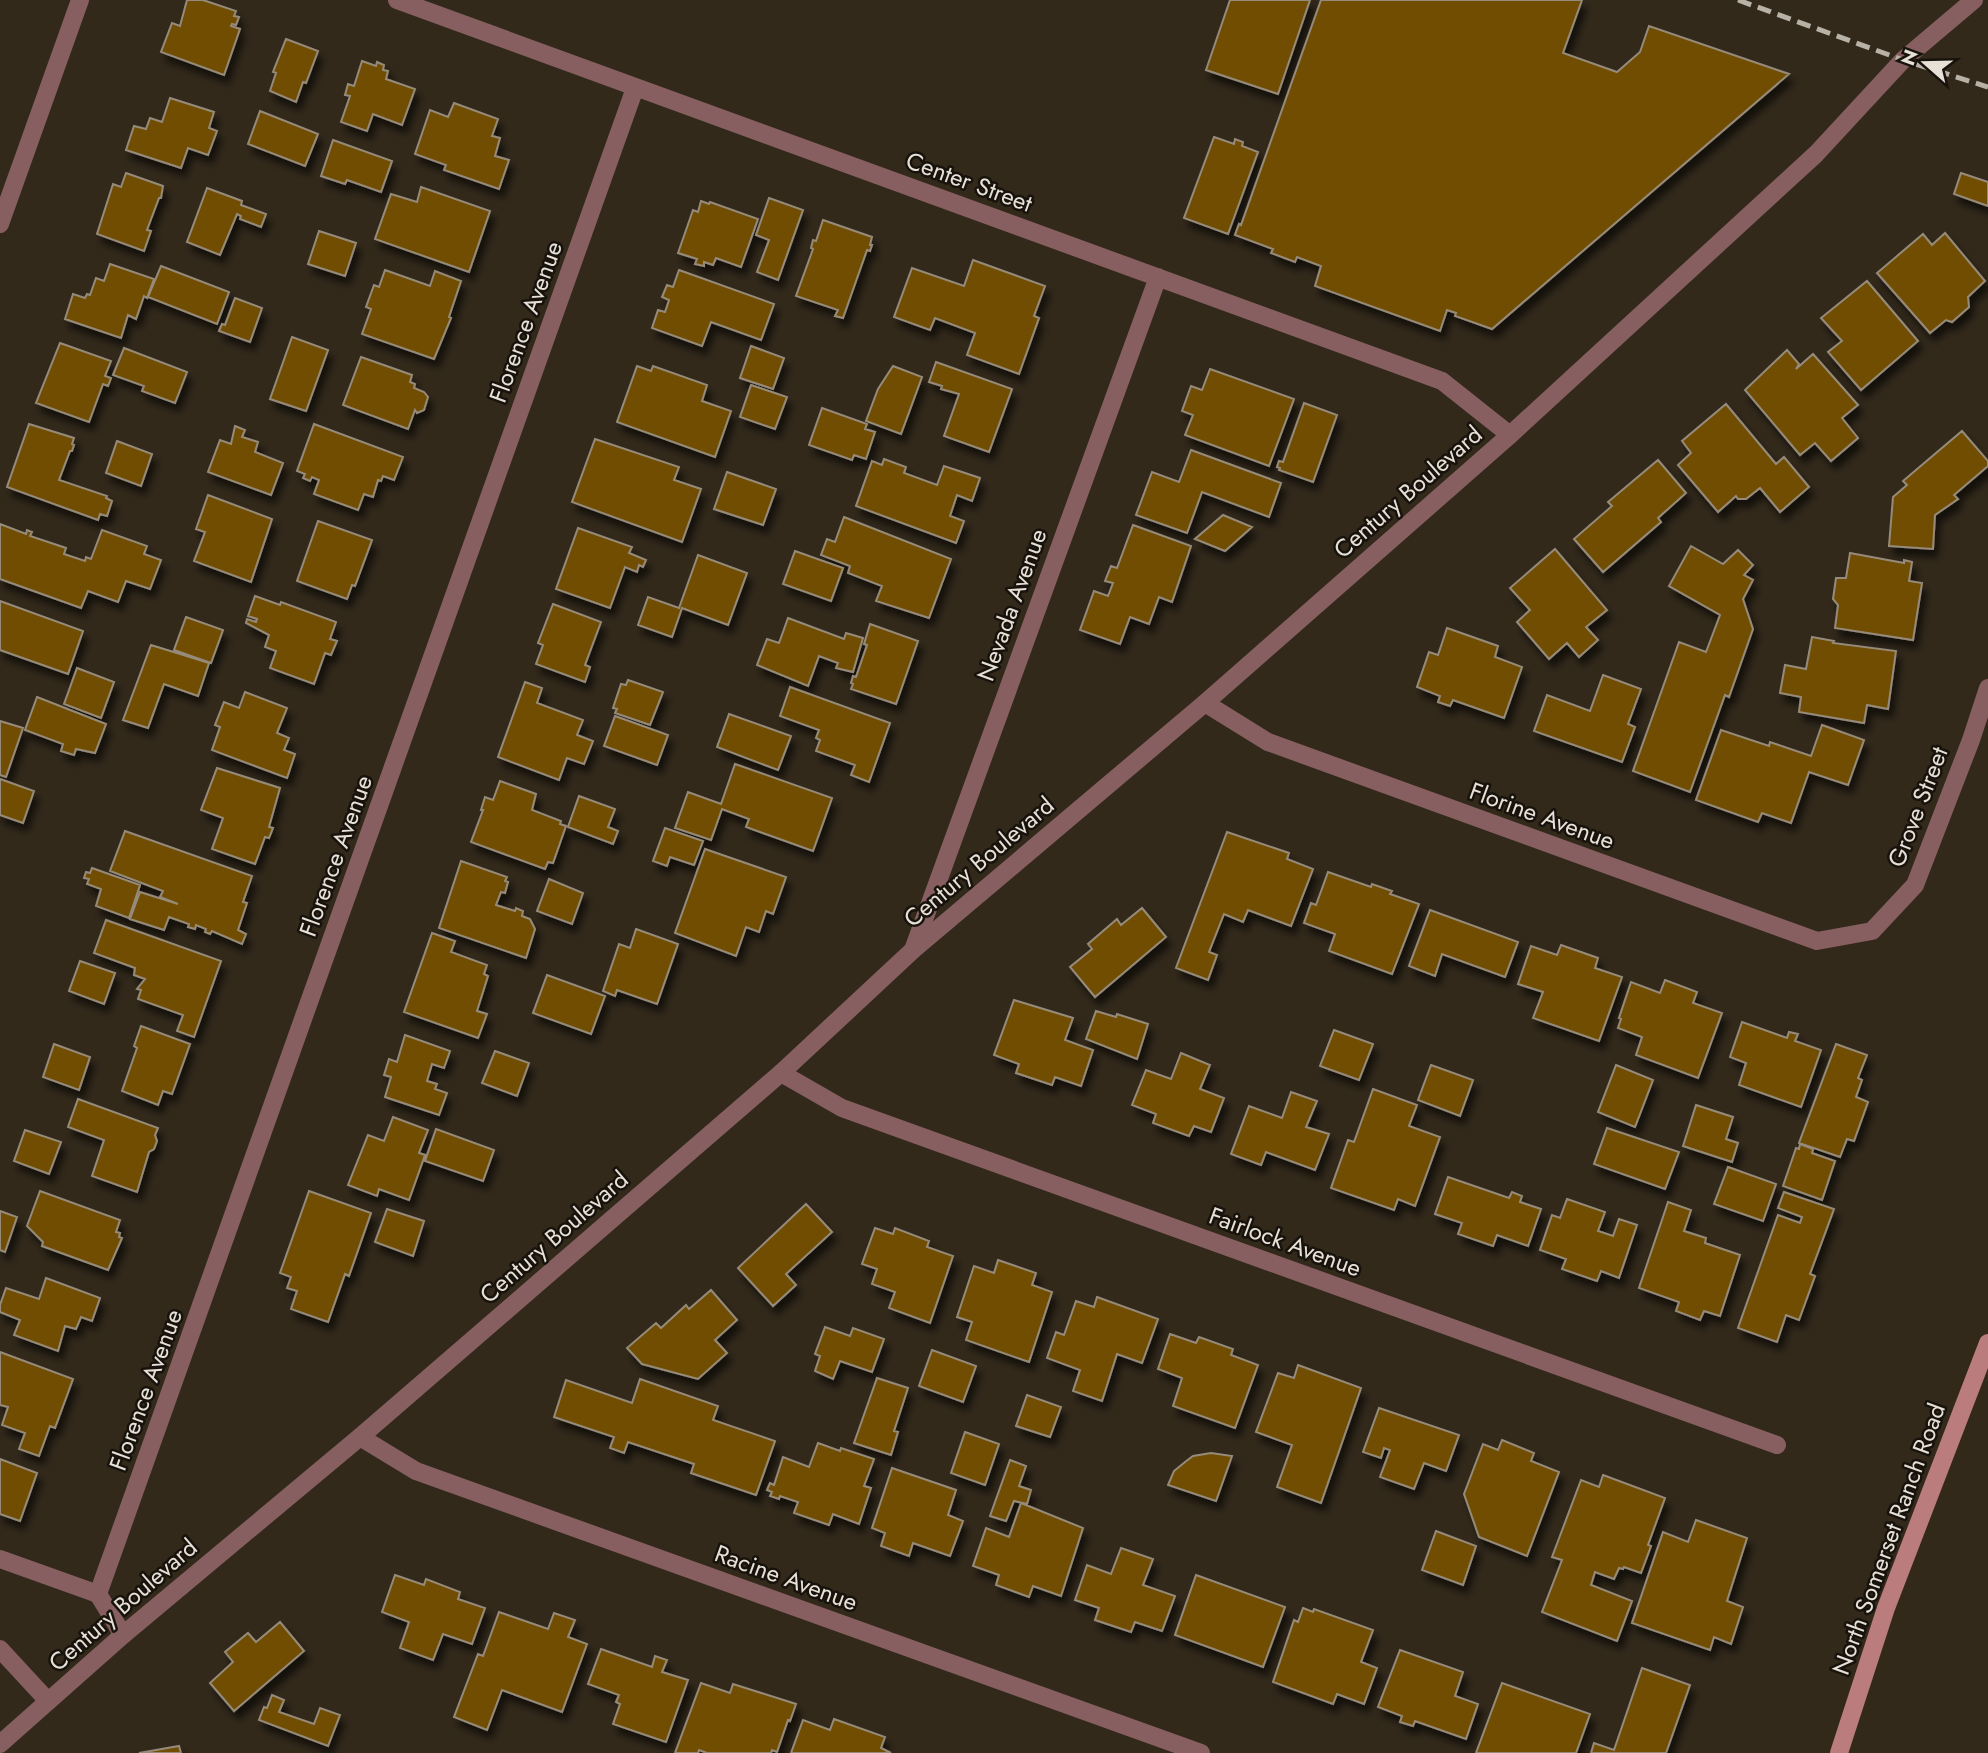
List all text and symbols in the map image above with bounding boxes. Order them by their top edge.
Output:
north arrow [1890,28,1960,98]
text: N [1894,46,1925,69]
street label: Center Street [901,142,1038,221]
street label: Florence Avenue [480,236,571,407]
street label: Century Boulevard [1326,417,1490,566]
street label: Nevada Avenue [968,524,1055,686]
street label: Grove Street [1879,741,1957,872]
street label: Florence Avenue [290,770,381,941]
street label: Florine Avenue [1465,773,1620,858]
street label: Century Boulevard [896,788,1062,935]
street label: Century Boulevard [472,1162,636,1311]
street label: Fairlock Avenue [1204,1198,1366,1285]
street label: Florence Avenue [100,1304,191,1475]
street label: North Somerset Ranch Road [1823,1398,1954,1680]
street label: Century Boulevard [41,1530,205,1679]
street label: Racine Avenue [710,1535,862,1620]

